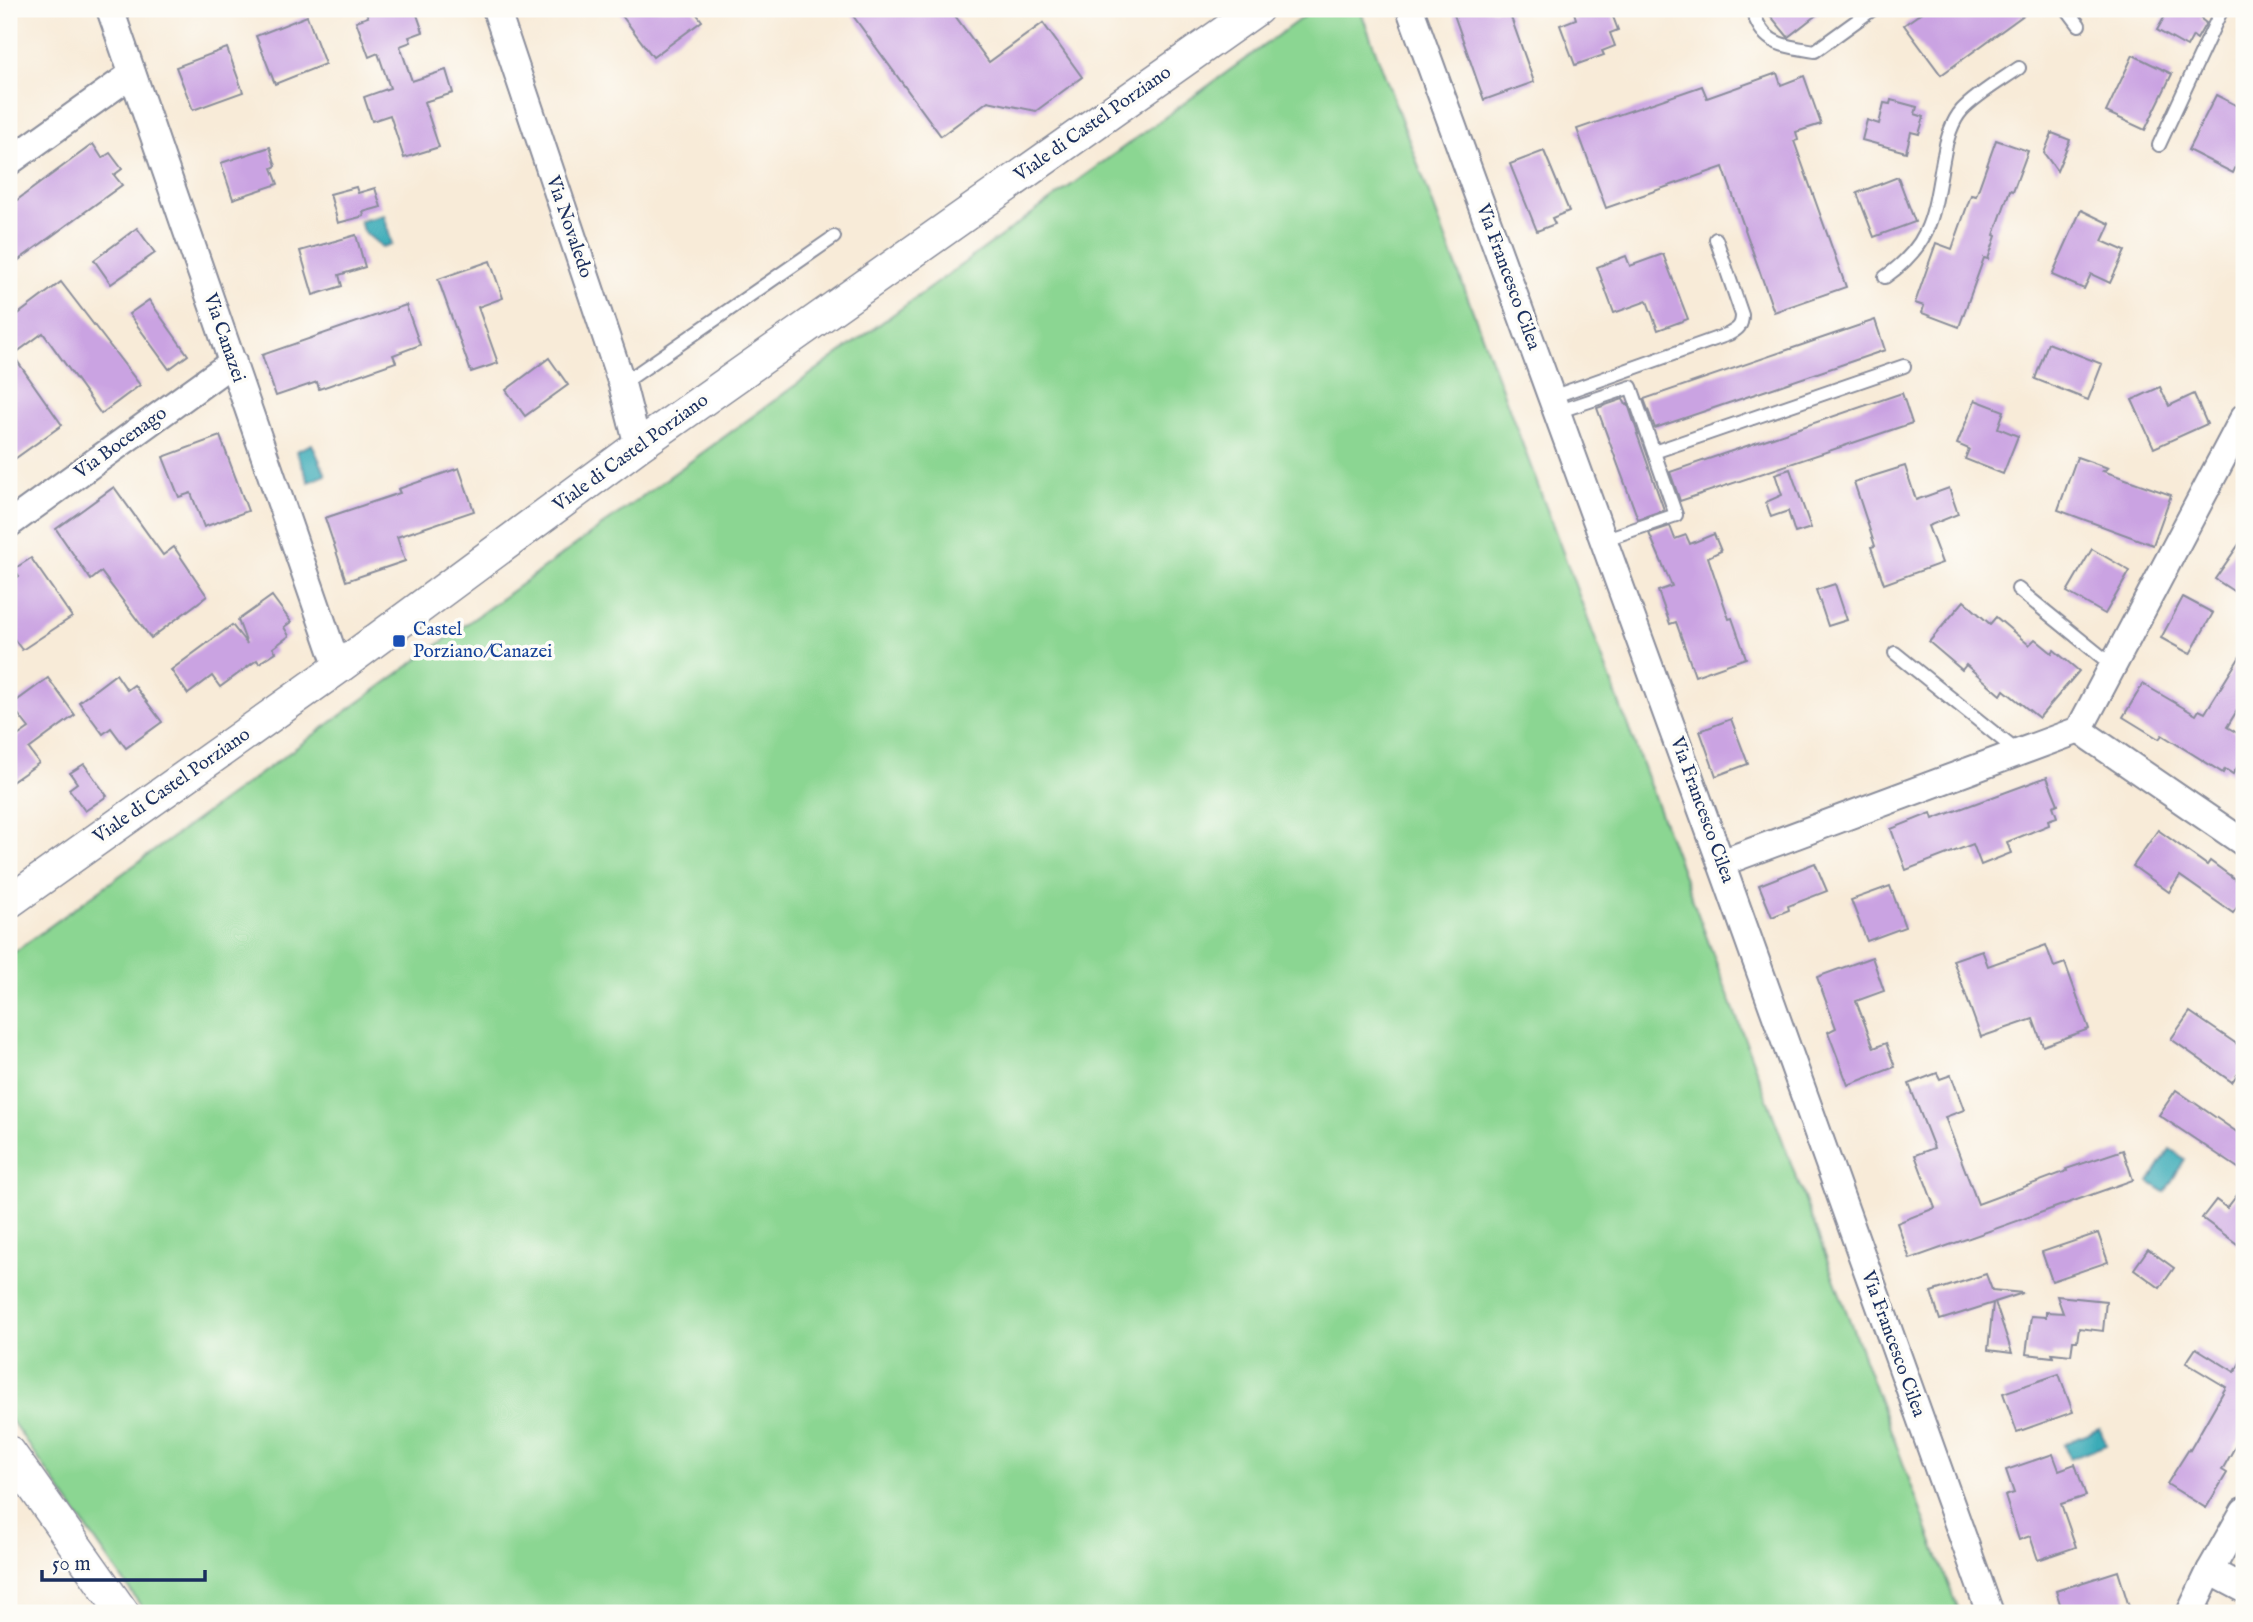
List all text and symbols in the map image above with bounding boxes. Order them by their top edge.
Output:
street label: Viale di Castel Porziano [1009,61,1176,188]
street label: Via Novaledo [540,172,598,281]
street label: Via Francesco Cilea [1470,200,1546,354]
street label: Via Canazei [197,289,250,386]
street label: Viale di Castel Porziano [548,389,713,518]
street label: Via Bocenago [69,401,172,485]
place label: Castel Porziano/Canazei [413,618,552,664]
marker: Castel Porziano/Canazei [391,633,407,649]
street label: Viale di Castel Porziano [88,723,255,850]
street label: Via Francesco Cilea [1664,733,1740,887]
street label: Via Francesco Cilea [1855,1267,1931,1421]
scale bar [42,1538,205,1582]
text: 50 m [52,1551,91,1578]

